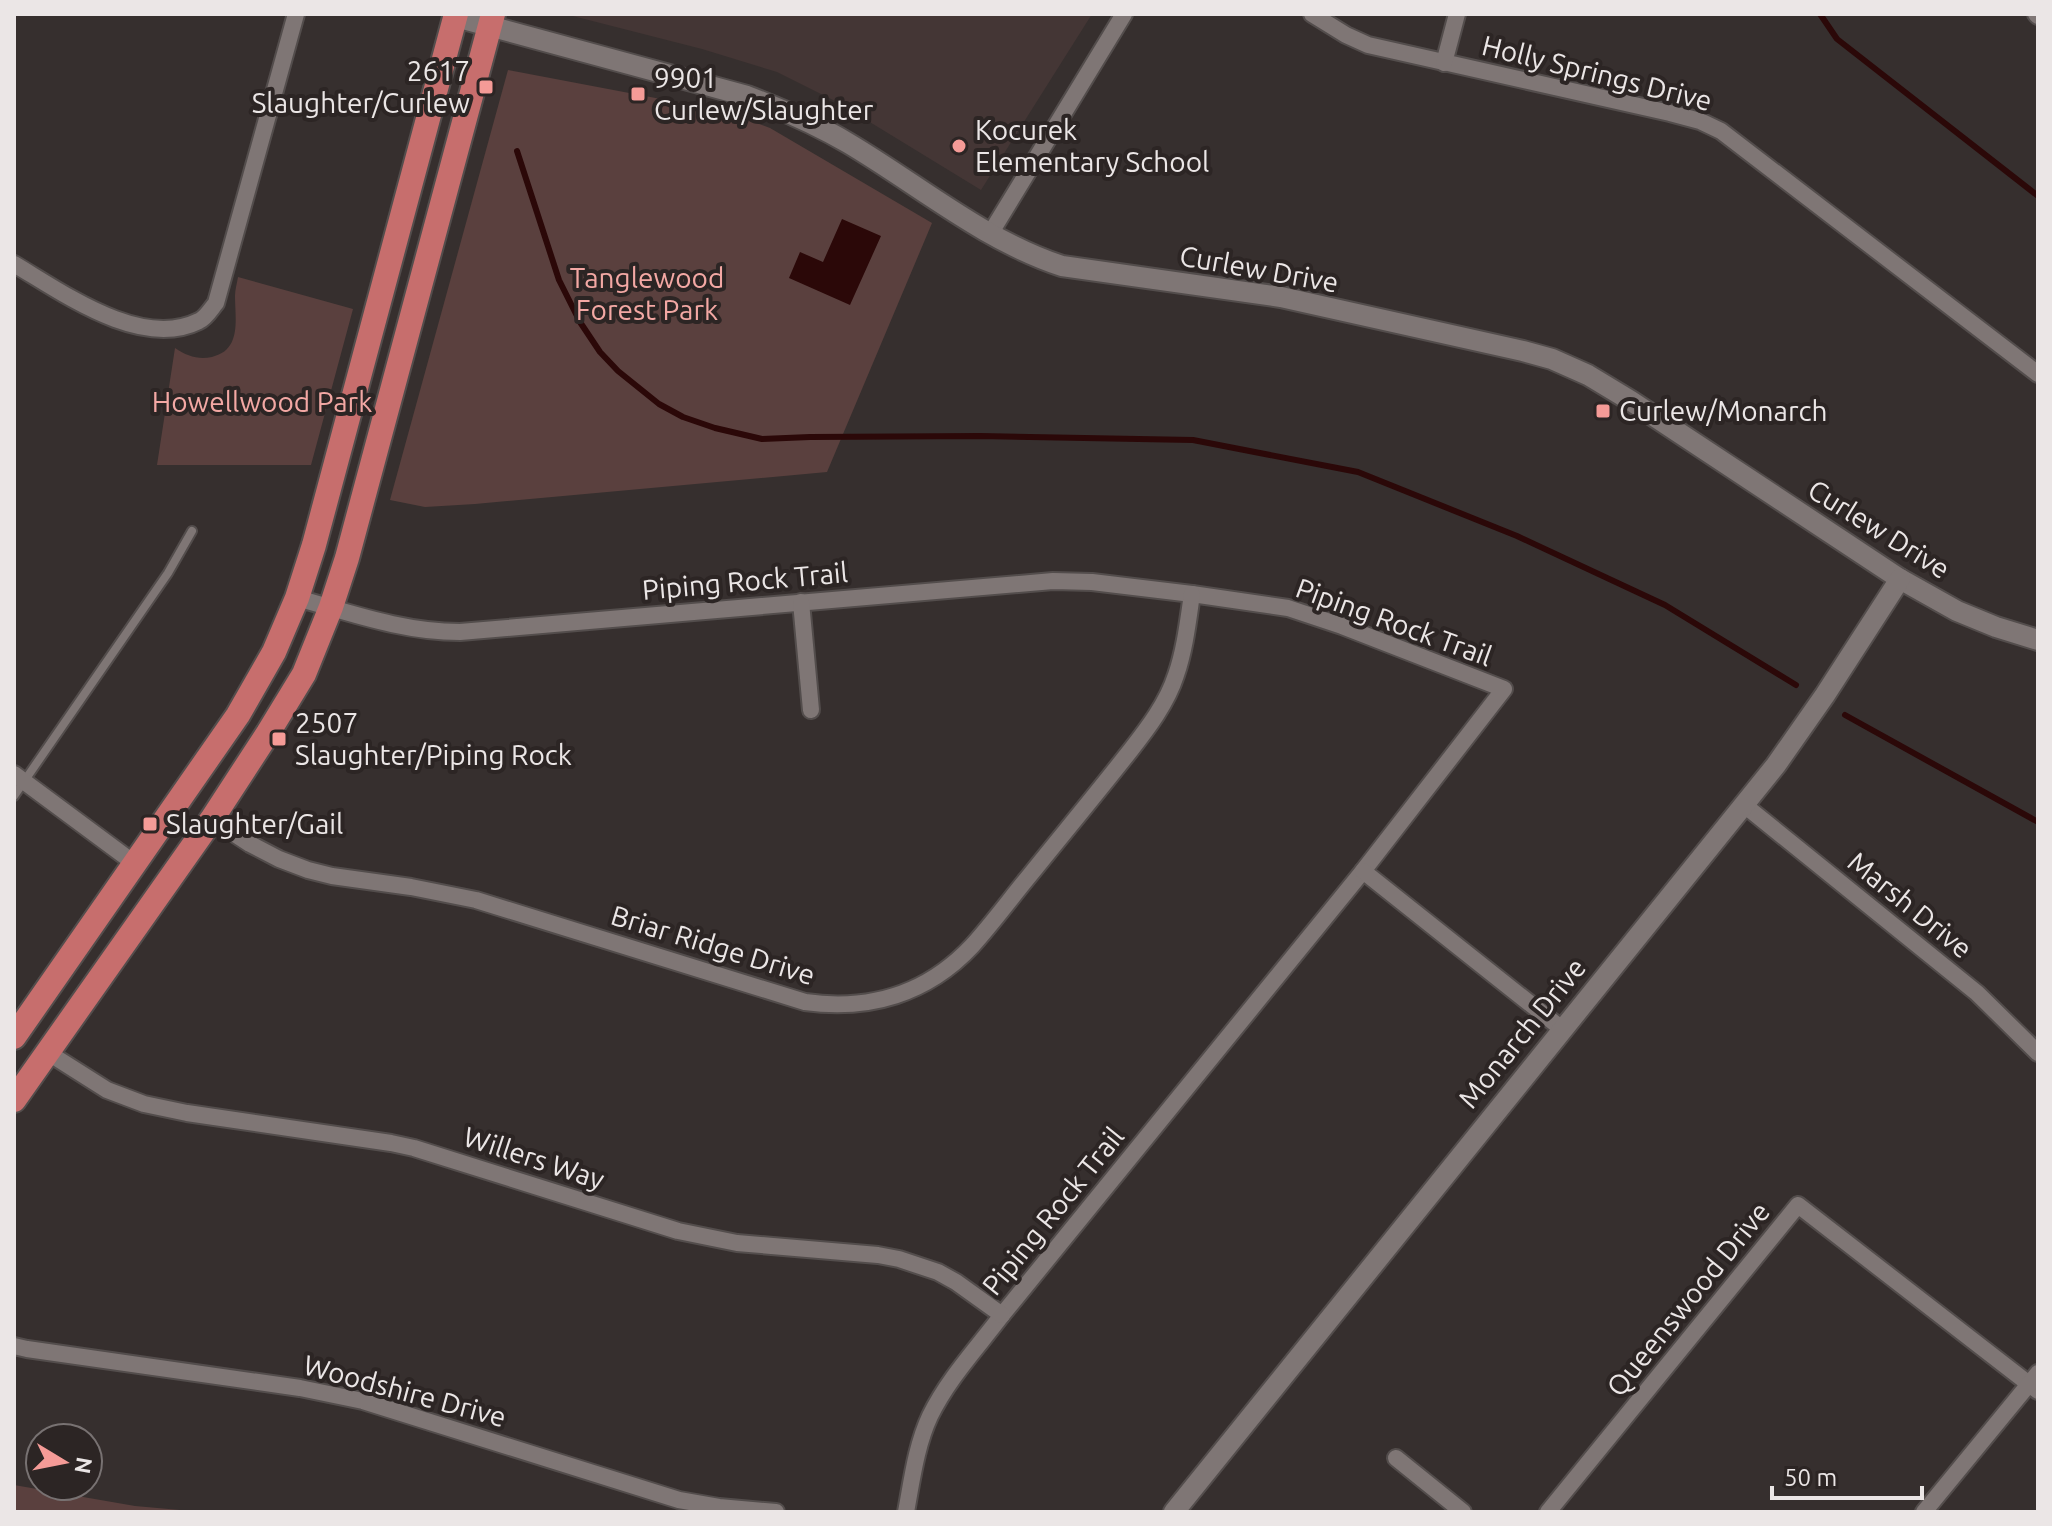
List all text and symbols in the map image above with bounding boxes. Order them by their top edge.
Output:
street label: Holly Springs Drive [1479,29,1715,116]
place label: 2617 Slaughter/Curlew [252,55,470,118]
place label: 9901 Curlew/Slaughter [654,62,874,125]
marker: 2617 Slaughter/Curlew [477,78,495,96]
marker: 9901 Curlew/Slaughter [629,85,647,103]
place label: Kocurek Elementary School [975,114,1209,177]
marker: Kocurek Elementary School [950,137,968,155]
street label: Curlew Drive [1177,239,1341,298]
park label: Tanglewood Forest Park [570,262,724,325]
park label: Howellwood Park [152,386,372,417]
place label: Curlew/Monarch [1619,395,1828,426]
marker: Curlew/Monarch [1594,402,1612,420]
street label: Curlew Drive [1803,473,1956,584]
street label: Piping Rock Trail [641,556,849,605]
street label: Piping Rock Trail [1292,572,1496,671]
place label: 2507 Slaughter/Piping Rock [295,707,572,770]
marker: 2507 Slaughter/Piping Rock [270,730,288,748]
place label: Slaughter/Gail [166,808,343,839]
marker: Slaughter/Gail [141,815,159,833]
street label: Marsh Drive [1842,845,1978,964]
street label: Briar Ridge Drive [608,899,819,990]
street label: Monarch Drive [1452,952,1591,1114]
street label: Willers Way [460,1120,608,1195]
street label: Piping Rock Trail [976,1121,1130,1301]
street label: Queenswood Drive [1600,1196,1775,1402]
street label: Woodshire Drive [301,1349,510,1432]
north arrow [24,1422,104,1502]
scale bar [1772,1450,1922,1500]
text: N [70,1455,98,1476]
text: 50 m [1784,1464,1837,1491]

